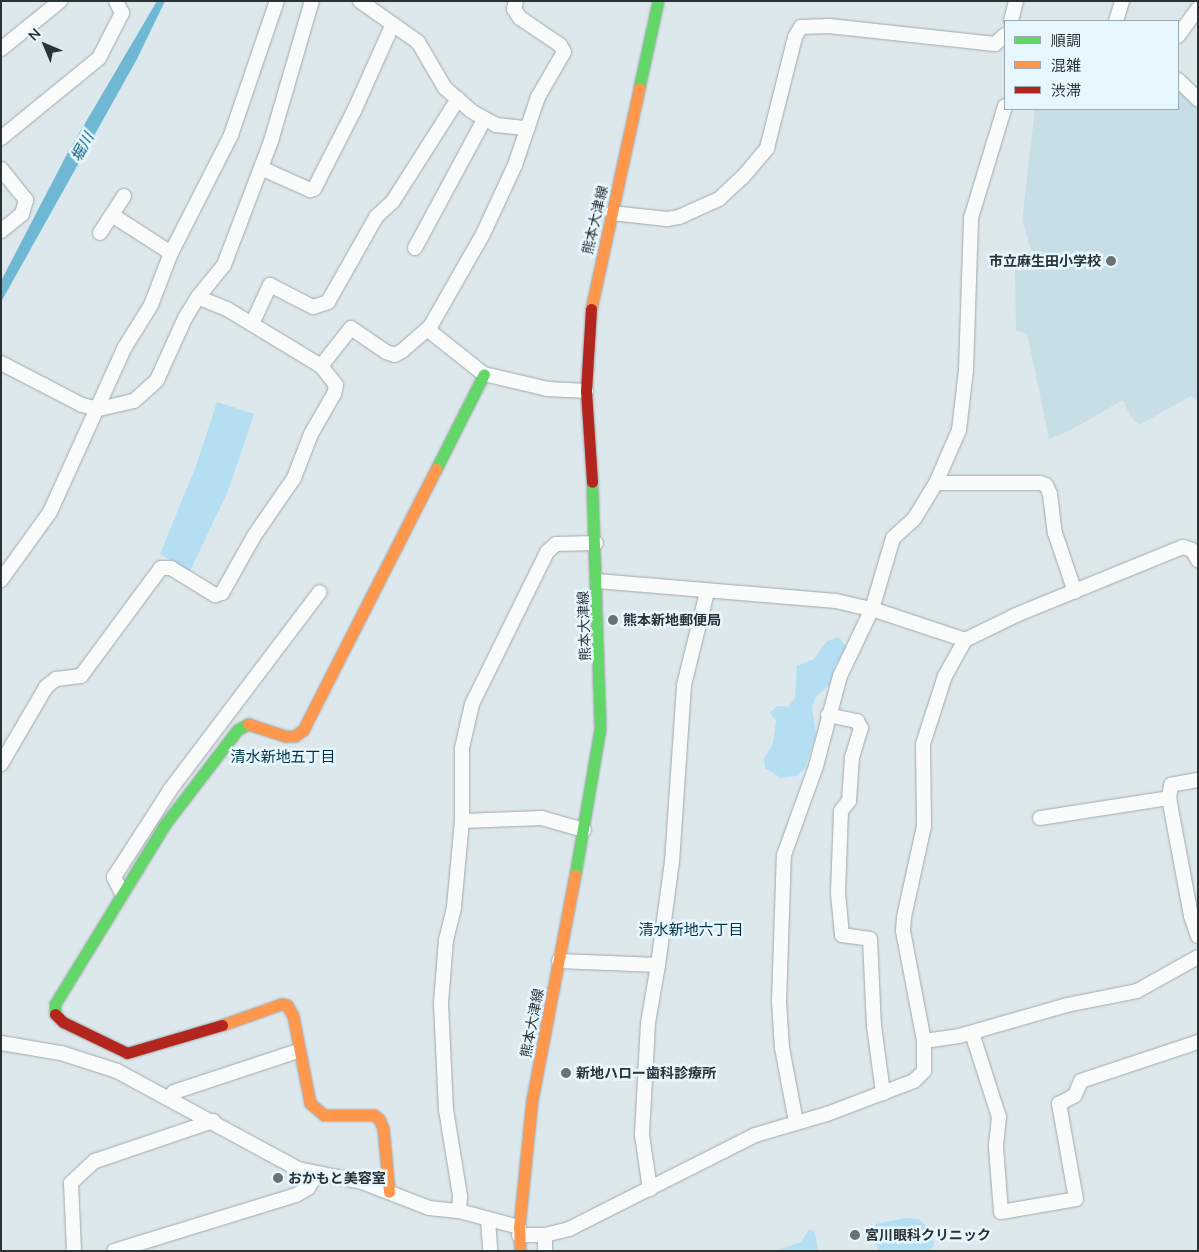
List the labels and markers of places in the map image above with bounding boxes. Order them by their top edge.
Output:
place label: 市立麻生田小学校 [989,253,1101,269]
marker: 市立麻生田小学校 [1105,255,1117,267]
place label: 熊本新地郵便局 [623,612,721,628]
marker: 熊本新地郵便局 [607,614,619,626]
place label: 新地ハロー歯科診療所 [576,1065,716,1081]
marker: 新地ハロー歯科診療所 [560,1067,572,1079]
place label: おかもと美容室 [288,1170,386,1186]
marker: おかもと美容室 [272,1172,284,1184]
place label: 宮川眼科クリニック [865,1227,991,1243]
marker: 宮川眼科クリニック [849,1229,861,1241]

